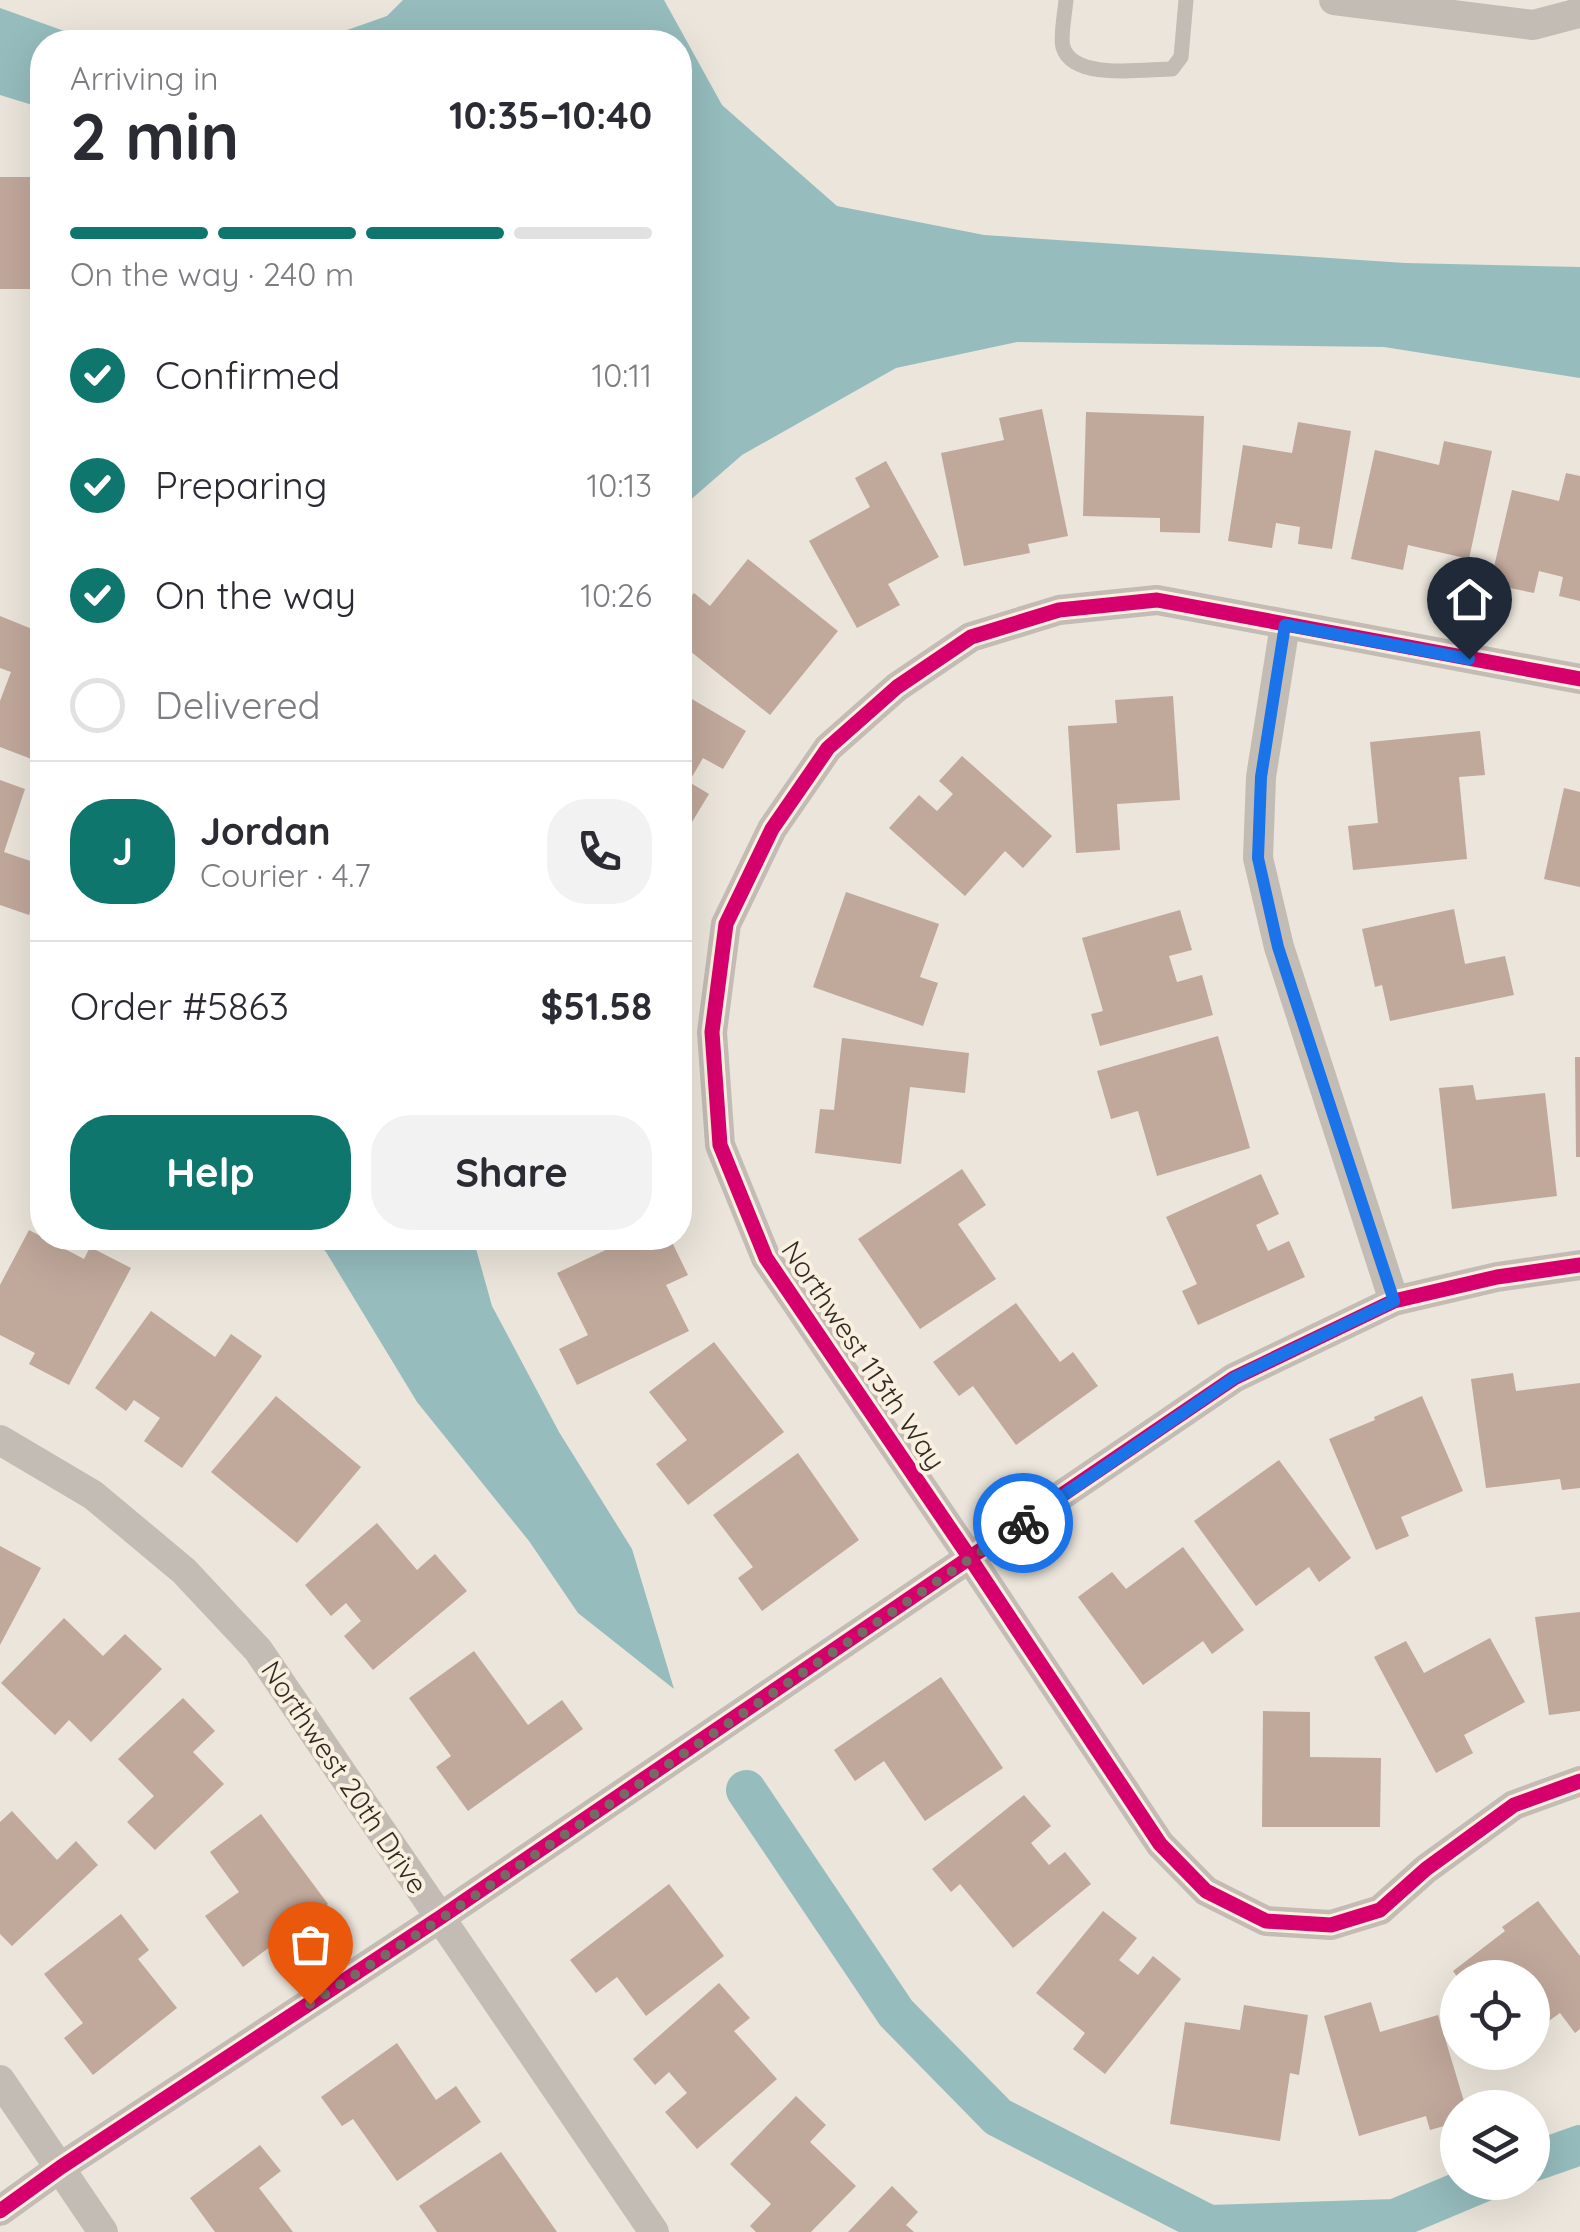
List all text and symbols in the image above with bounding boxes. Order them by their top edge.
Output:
text: Arriving in [70,58,219,98]
text: 10:35–10:40 [449,91,652,139]
text: 2 min [70,95,239,176]
text: On the way · 240 m [70,254,354,294]
icon: check [70,348,125,403]
text: Confirmed [155,351,340,399]
text: 10:11 [591,355,652,395]
icon: check [70,458,125,513]
text: Preparing [155,461,327,509]
text: 10:13 [587,465,652,505]
pin [1427,557,1512,660]
icon: check [70,568,125,623]
text: On the way [155,571,356,619]
icon: home [1442,572,1497,627]
text: 10:26 [580,575,652,615]
text: Delivered [155,681,321,729]
button: phone [547,799,652,904]
text: Jordan [200,807,331,855]
text: J [112,827,133,875]
text: Courier · 4.7 [200,855,371,895]
text: Order #5863 [70,982,289,1030]
text: $51.58 [540,982,652,1030]
button: Help [70,1115,351,1230]
button: Share [371,1115,652,1230]
street label: Northwest 113th Way [774,1234,954,1476]
courier [973,1473,1073,1573]
icon: bike [996,1496,1051,1551]
street label: Northwest 20th Drive [254,1654,436,1900]
pin [268,1902,353,2005]
icon: bag [283,1917,338,1972]
map controls [1440,1960,1550,2200]
button: locate [1440,1960,1550,2070]
button: layers [1440,2090,1550,2200]

